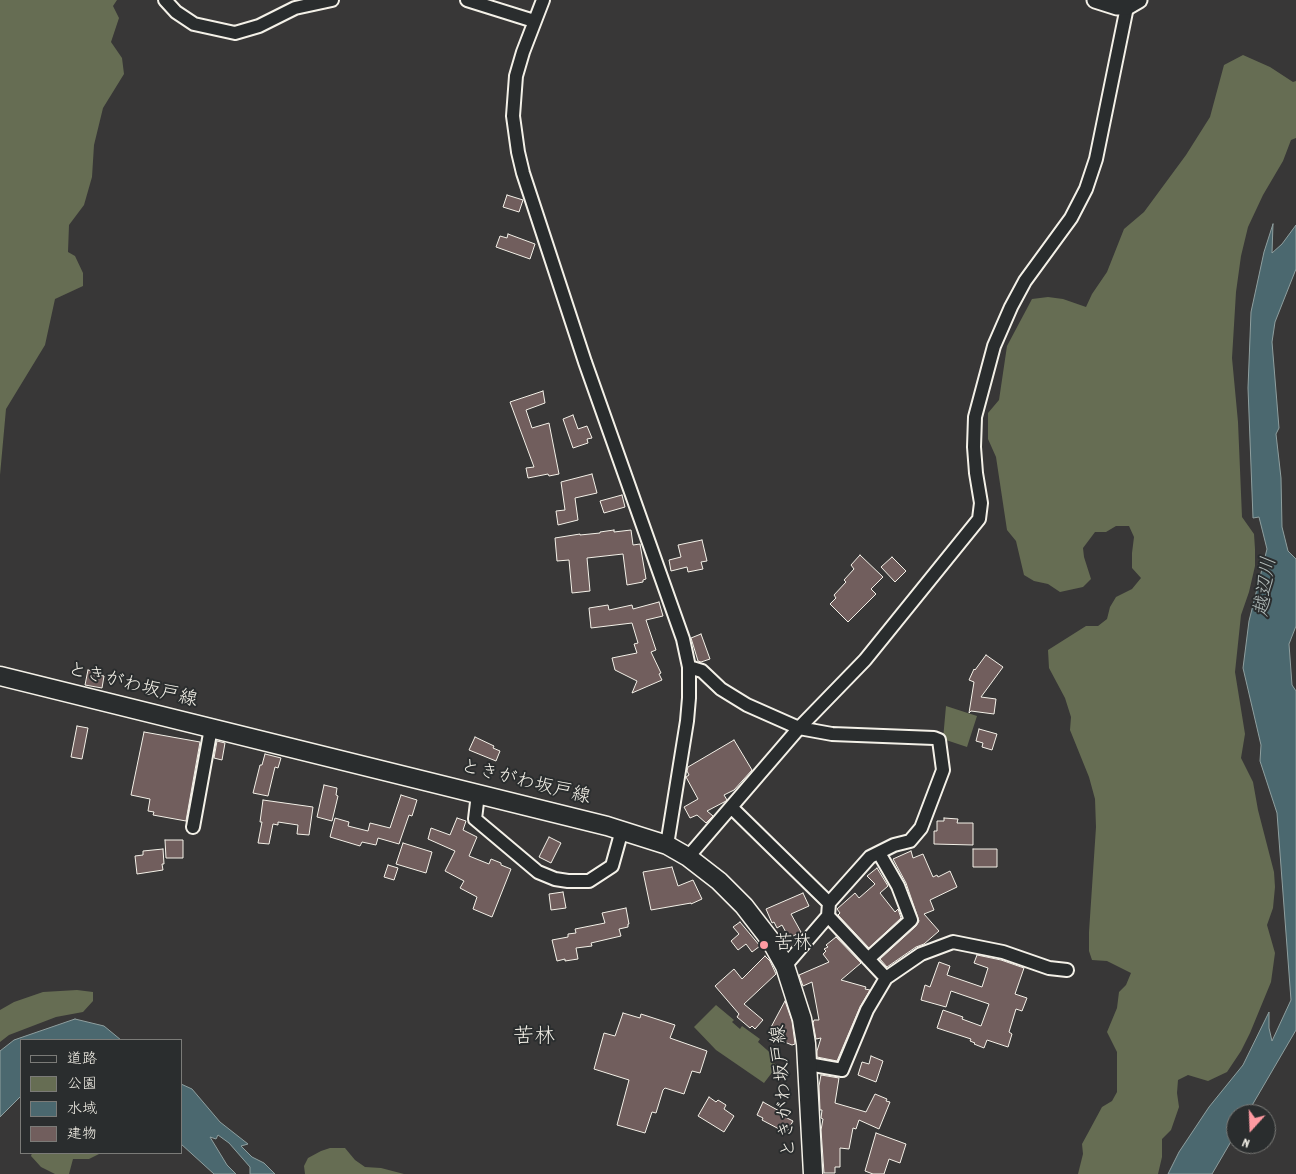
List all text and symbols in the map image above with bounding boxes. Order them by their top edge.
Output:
water label: 越辺川 [1252,556,1284,618]
street label: ときがわ坂戸線 [65,660,199,714]
street label: ときがわ坂戸線 [458,757,592,811]
place label: 苦林 [774,934,812,956]
marker: 苦林 [758,939,770,951]
street label: ときがわ坂戸線 [769,1024,803,1158]
district label: 苦林 [513,1026,555,1052]
legend [20,1039,182,1154]
text: 道路 [67,1049,97,1071]
text: 公園 [67,1074,97,1096]
text: 水域 [67,1099,97,1121]
north arrow [1226,1104,1276,1154]
text: 建物 [67,1124,97,1146]
text: N [1240,1132,1253,1153]

